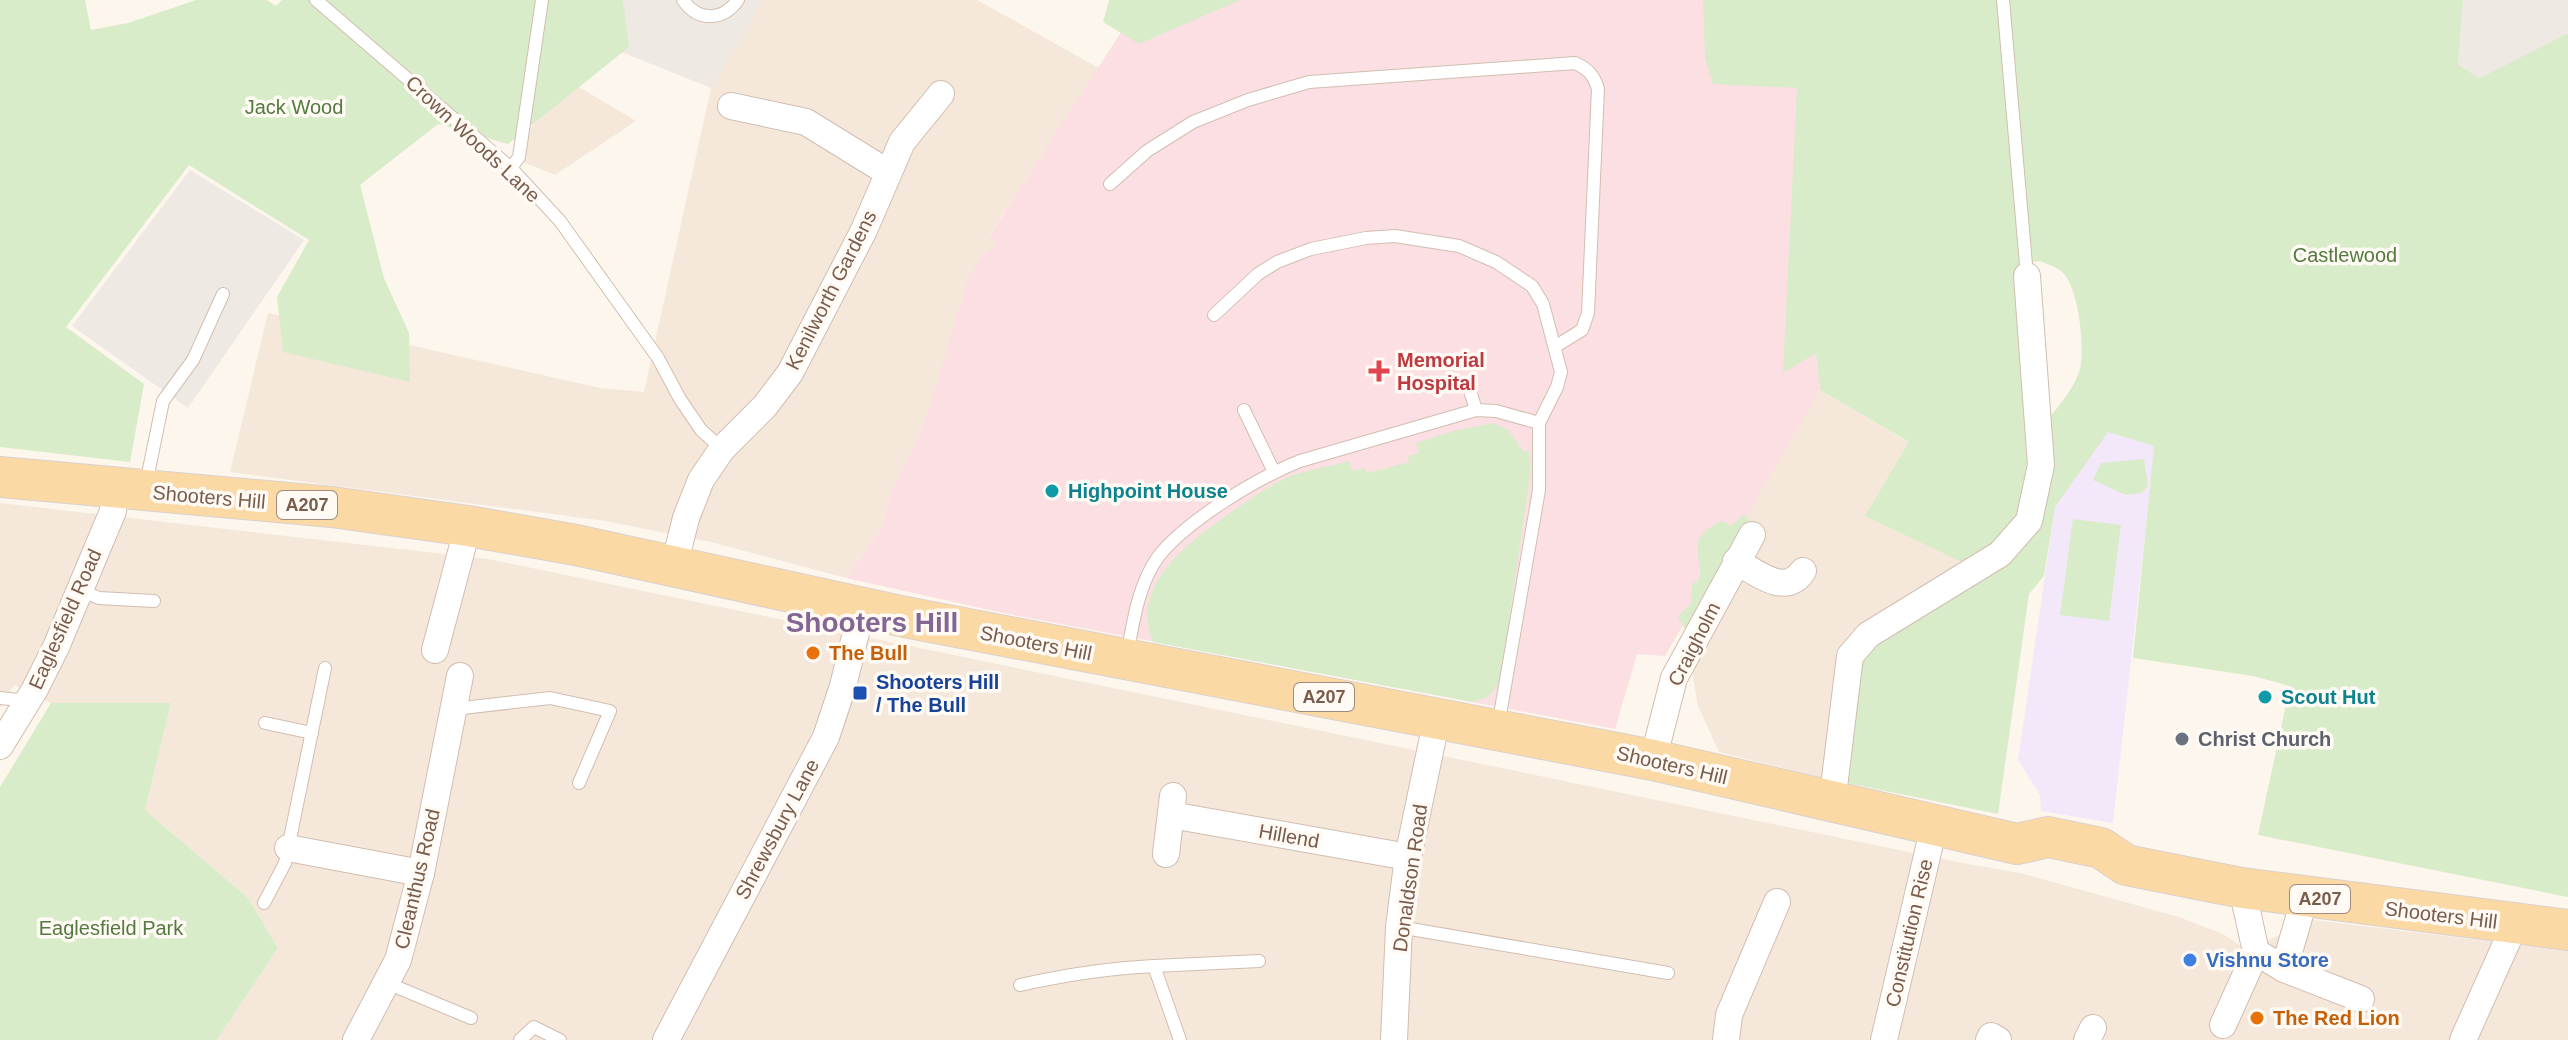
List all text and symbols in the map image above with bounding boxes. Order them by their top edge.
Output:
street label: Crown Woods Lane [401,71,545,207]
park label: Jack Wood [245,96,343,118]
street label: Kenilworth Gardens [781,207,881,373]
park label: Castlewood [2293,244,2397,266]
place label: Memorial Hospital [1397,349,1485,394]
marker: Memorial Hospital [1368,360,1390,382]
place label: Highpoint House [1068,480,1228,502]
street label: Shooters Hill [152,481,266,513]
marker: Highpoint House [1043,482,1061,500]
road number: A207 [277,491,337,519]
street label: Eaglesfield Road [24,545,106,693]
street label: Craigholm [1664,598,1724,690]
district label: Shooters Hill [786,607,958,638]
street label: Shooters Hill [978,621,1094,665]
place label: The Bull [829,642,908,664]
marker: The Bull [804,644,822,662]
place label: Shooters Hill / The Bull [876,671,999,716]
road number: A207 [1294,683,1354,711]
marker: Shooters Hill / The Bull [851,684,869,702]
place label: Scout Hut [2281,686,2376,708]
marker: Scout Hut [2256,688,2274,706]
place label: Christ Church [2198,728,2331,750]
marker: Christ Church [2173,730,2191,748]
street label: Shooters Hill [1614,742,1730,788]
street label: Shrewsbury Lane [731,755,823,903]
street label: Donaldson Road [1389,803,1431,953]
street label: Cleanthus Road [390,807,444,951]
street label: Hillend [1257,820,1321,852]
street label: Constitution Rise [1881,857,1937,1009]
road number: A207 [2290,885,2350,913]
street label: Shooters Hill [2383,897,2499,933]
park label: Eaglesfield Park [39,917,184,939]
place label: Vishnu Store [2206,949,2329,971]
marker: Vishnu Store [2181,951,2199,969]
place label: The Red Lion [2273,1007,2400,1029]
marker: The Red Lion [2248,1009,2266,1027]

